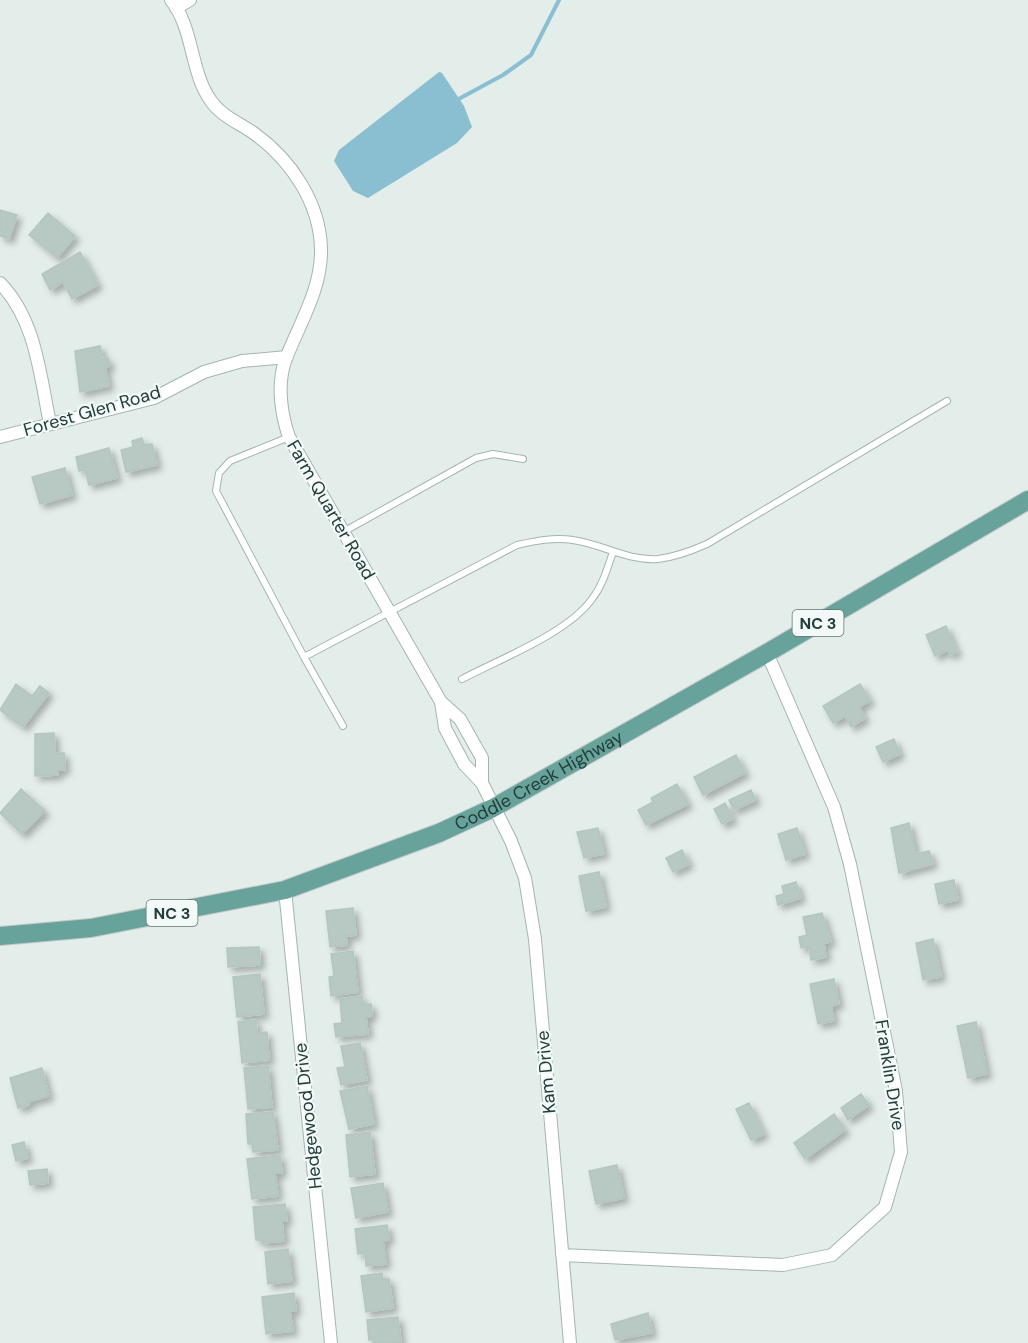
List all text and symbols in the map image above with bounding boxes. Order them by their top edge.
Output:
street label: Forest Glen Road [21,380,163,442]
street label: Farm Quarter Road [281,436,381,584]
road number: NC 3 [792,610,844,636]
street label: Coddle Creek Highway [451,725,627,836]
road number: NC 3 [146,900,198,926]
street label: Franklin Drive [869,1018,911,1132]
street label: Kam Drive [530,1029,562,1115]
street label: Hedgewood Drive [288,1042,328,1190]

